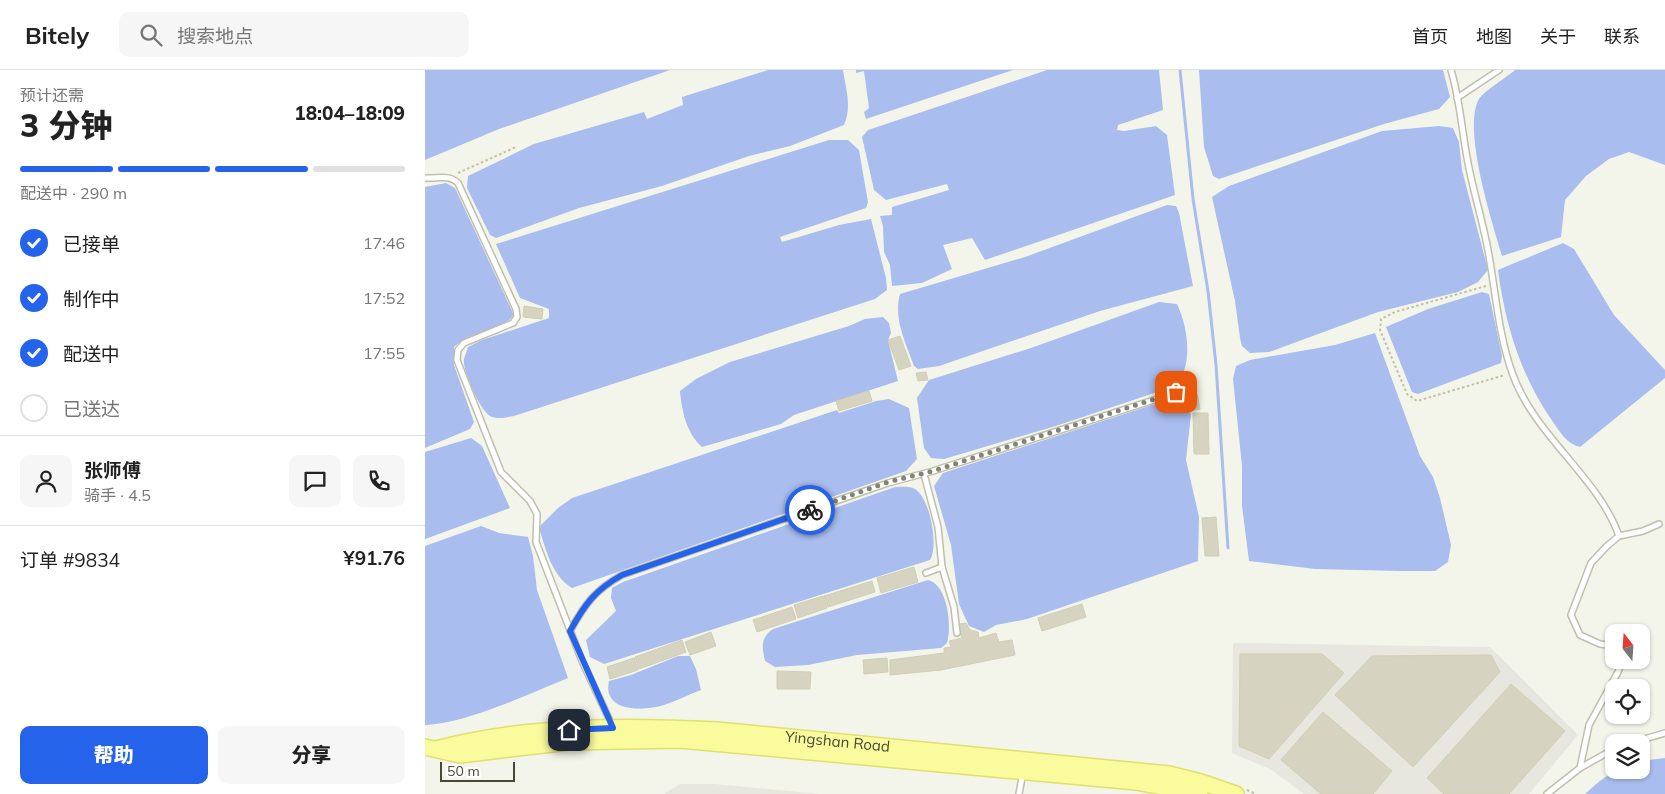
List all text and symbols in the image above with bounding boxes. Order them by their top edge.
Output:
search box [119,12,469,57]
text: Bitely [25,20,89,50]
icon: search [137,21,165,49]
text: 搜索地点 [177,24,253,48]
text: 首页 [1412,25,1448,48]
text: 地图 [1476,25,1512,48]
text: 关于 [1540,25,1576,48]
text: 联系 [1604,25,1640,48]
text: 预计还需 [20,85,84,105]
text: 18:04–18:09 [294,101,405,125]
text: 3 分钟 [20,105,112,145]
text: 配送中 · 290 m [20,183,127,203]
icon: check [20,229,48,257]
text: 已接单 [63,232,120,256]
text: 17:46 [363,233,405,253]
icon: check [20,284,48,312]
text: 制作中 [63,287,120,311]
text: 17:52 [363,288,405,308]
icon: check [20,339,48,367]
text: 配送中 [63,342,120,366]
text: 17:55 [363,343,405,363]
pin [1155,371,1197,413]
icon: bag [1162,378,1190,406]
text: 已送达 [63,397,120,421]
button: person [20,455,72,507]
button: chat [289,455,341,507]
button: phone [353,455,405,507]
text: 张师傅 [84,458,141,482]
text: 骑手 · 4.5 [84,485,151,505]
courier [785,485,835,535]
icon: bike [796,496,824,524]
text: ¥91.76 [343,546,405,570]
text: 订单 #9834 [20,548,120,572]
north arrow [1605,624,1650,669]
map controls [1605,624,1650,779]
button: locate [1605,679,1650,724]
pin [548,709,590,751]
icon: home [555,716,583,744]
button: 帮助 [20,726,208,784]
button: 分享 [218,726,405,784]
street label: Yingshan Road [783,727,891,756]
button: layers [1605,734,1650,779]
scale bar [440,759,515,782]
text: 50 m [447,762,480,780]

